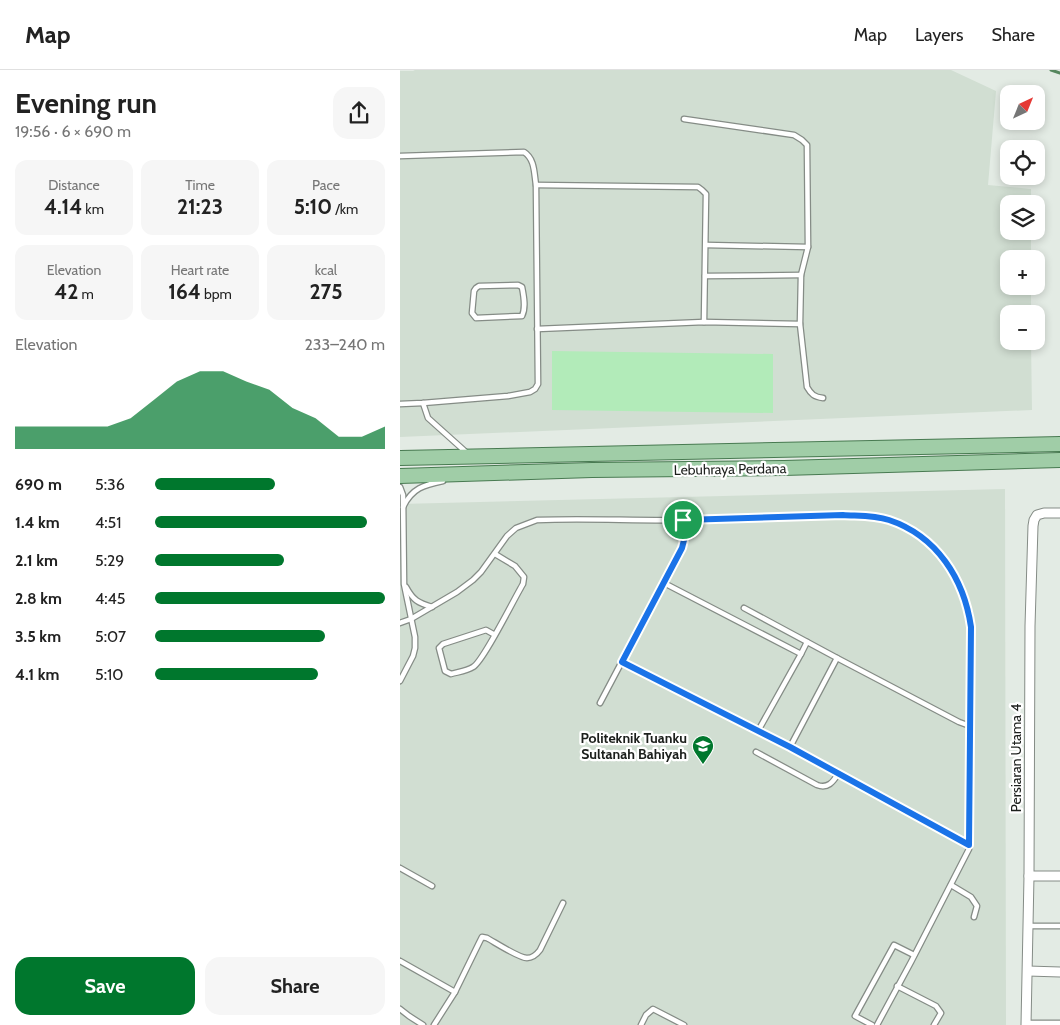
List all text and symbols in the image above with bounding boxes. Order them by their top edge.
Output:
text: Map [25,20,71,49]
text: Map [854,24,887,46]
text: Layers [915,24,964,46]
text: Share [992,24,1035,46]
north arrow [1000,85,1045,130]
map controls [1000,85,1045,350]
text: Evening run [15,86,157,120]
button: share [333,87,385,139]
text: 19:56 · 6 × 690 m [15,122,131,141]
button: locate [1000,140,1045,185]
text: Distance [48,176,100,194]
text: Time [185,176,215,194]
text: Pace [312,176,340,194]
text: 4.14 [44,194,82,219]
text: 21:23 [177,194,223,219]
text: 5:10 [294,194,332,219]
button: layers [1000,195,1045,240]
text: km [82,200,104,218]
text: /km [332,200,358,218]
button: + [1000,250,1045,295]
text: Elevation [47,261,101,279]
text: Heart rate [171,261,229,279]
text: kcal [315,261,337,279]
text: 42 [54,279,78,304]
text: 164 [168,279,201,304]
text: 275 [309,279,343,304]
text: m [78,285,94,303]
text: bpm [201,285,232,303]
button: − [1000,305,1045,350]
text: Elevation [15,335,78,354]
text: 233–240 m [304,335,385,354]
street label: Lebuhraya Perdana [674,459,787,479]
text: 690 m [15,475,62,494]
text: 5:36 [95,475,125,494]
pin [662,499,704,541]
icon: arrive [669,506,697,534]
text: 1.4 km [15,513,60,532]
text: 4:51 [95,513,121,532]
text: 2.1 km [15,551,58,570]
text: 5:29 [95,551,124,570]
text: 2.8 km [15,589,62,608]
text: 4:45 [95,589,125,608]
text: 3.5 km [15,627,61,646]
text: 5:07 [95,627,126,646]
text: 4.1 km [15,665,59,684]
text: 5:10 [95,665,123,684]
street label: Persiaran Utama 4 [1007,704,1025,812]
place label: Politeknik Tuanku Sultanah Bahiyah [580,729,687,763]
school or university icon: Politeknik Tuanku Sultanah Bahiyah [691,734,715,765]
button: Save [15,957,195,1015]
button: Share [205,957,385,1015]

